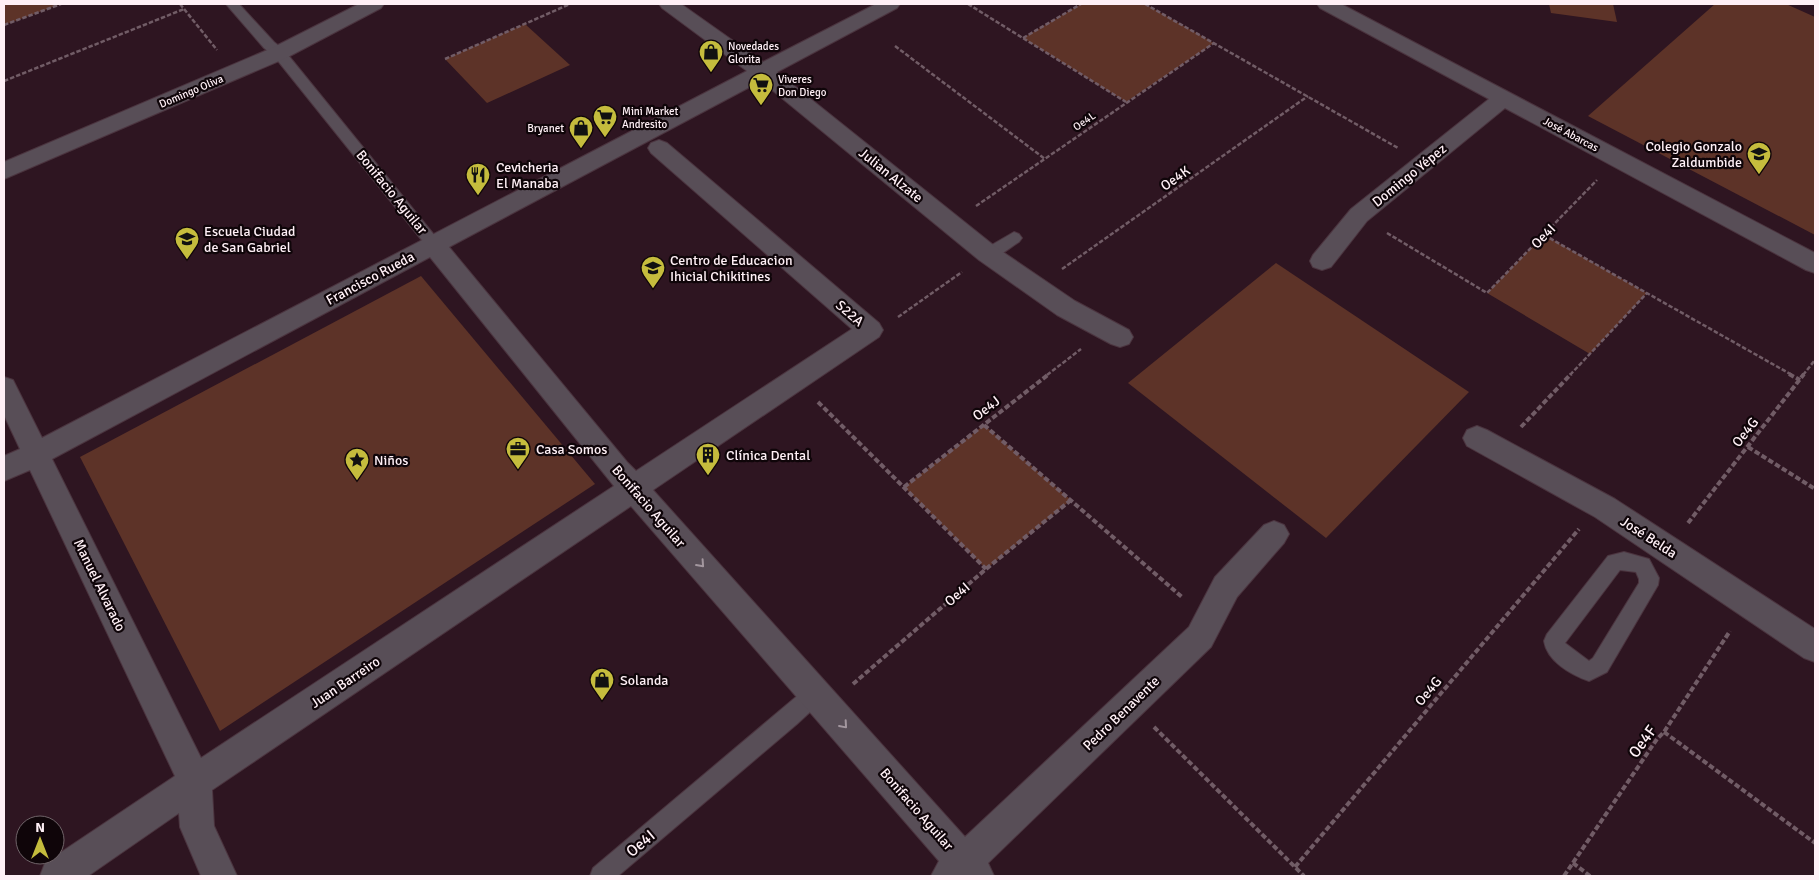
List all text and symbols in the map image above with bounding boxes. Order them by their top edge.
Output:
shop icon: Novedades Glorita [698,39,724,73]
place label: Novedades Glorita [728,40,779,66]
street label: Domingo Oliva [157,72,226,111]
supermarket icon: Viveres Don Diego [748,72,774,106]
place label: Viveres Don Diego [778,73,827,99]
supermarket icon: Mini Market Andresito [592,104,618,138]
place label: Mini Market Andresito [622,105,679,131]
street label: Oe4L [1071,109,1098,134]
street label: José Abarcas [1541,114,1601,155]
shop icon: Bryanet [568,115,594,149]
place label: Bryanet [527,122,564,135]
place label: Colegio Gonzalo Zaldumbide [1645,138,1742,171]
street label: Domingo Yépez [1369,140,1450,211]
school or university icon: Colegio Gonzalo Zaldumbide [1746,141,1772,175]
street label: Julian Alzate [855,144,926,206]
street label: Bonifacio Aguilar [352,147,431,238]
place label: Cevicheria El Manaba [496,159,559,192]
restaurant icon: Cevicheria El Manaba [465,162,491,196]
street label: Oe4K [1157,162,1194,195]
street label: Oe4I [1528,220,1559,252]
place label: Escuela Ciudad de San Gabriel [204,223,295,256]
school or university icon: Escuela Ciudad de San Gabriel [174,226,200,260]
street label: Francisco Rueda [323,248,417,309]
place label: Centro de Educacion Ihicial Chikitines [670,252,793,285]
school or university icon: Centro de Educacion Ihicial Chikitines [640,255,666,289]
street label: S22A [832,297,867,330]
street label: Oe4J [969,392,1003,424]
street label: Oe4G [1729,414,1762,450]
office icon: Casa Somos [505,436,531,470]
place label: Casa Somos [536,441,607,458]
building icon: Clínica Dental [695,442,721,476]
place icon: Niños [344,447,370,481]
place label: Clínica Dental [726,447,810,464]
place label: Niños [374,452,408,469]
street label: Bonifacio Aguilar [608,462,689,552]
street label: José Belda [1617,513,1680,562]
street label: Manuel Alvarado [70,536,129,634]
one-way arrow [695,559,704,568]
street label: Oe4I [941,579,973,610]
street label: Juan Barreiro [307,653,383,712]
shop icon: Solanda [589,667,615,701]
place label: Solanda [620,672,668,689]
street label: Pedro Benavente [1080,673,1163,754]
street label: Oe4G [1411,673,1445,709]
one-way arrow [838,719,847,728]
street label: Oe4F [1624,721,1661,762]
street label: Bonifacio Aguilar [876,765,957,855]
north arrow [15,815,65,865]
text: N [35,819,45,836]
street label: Oe4I [622,826,659,862]

